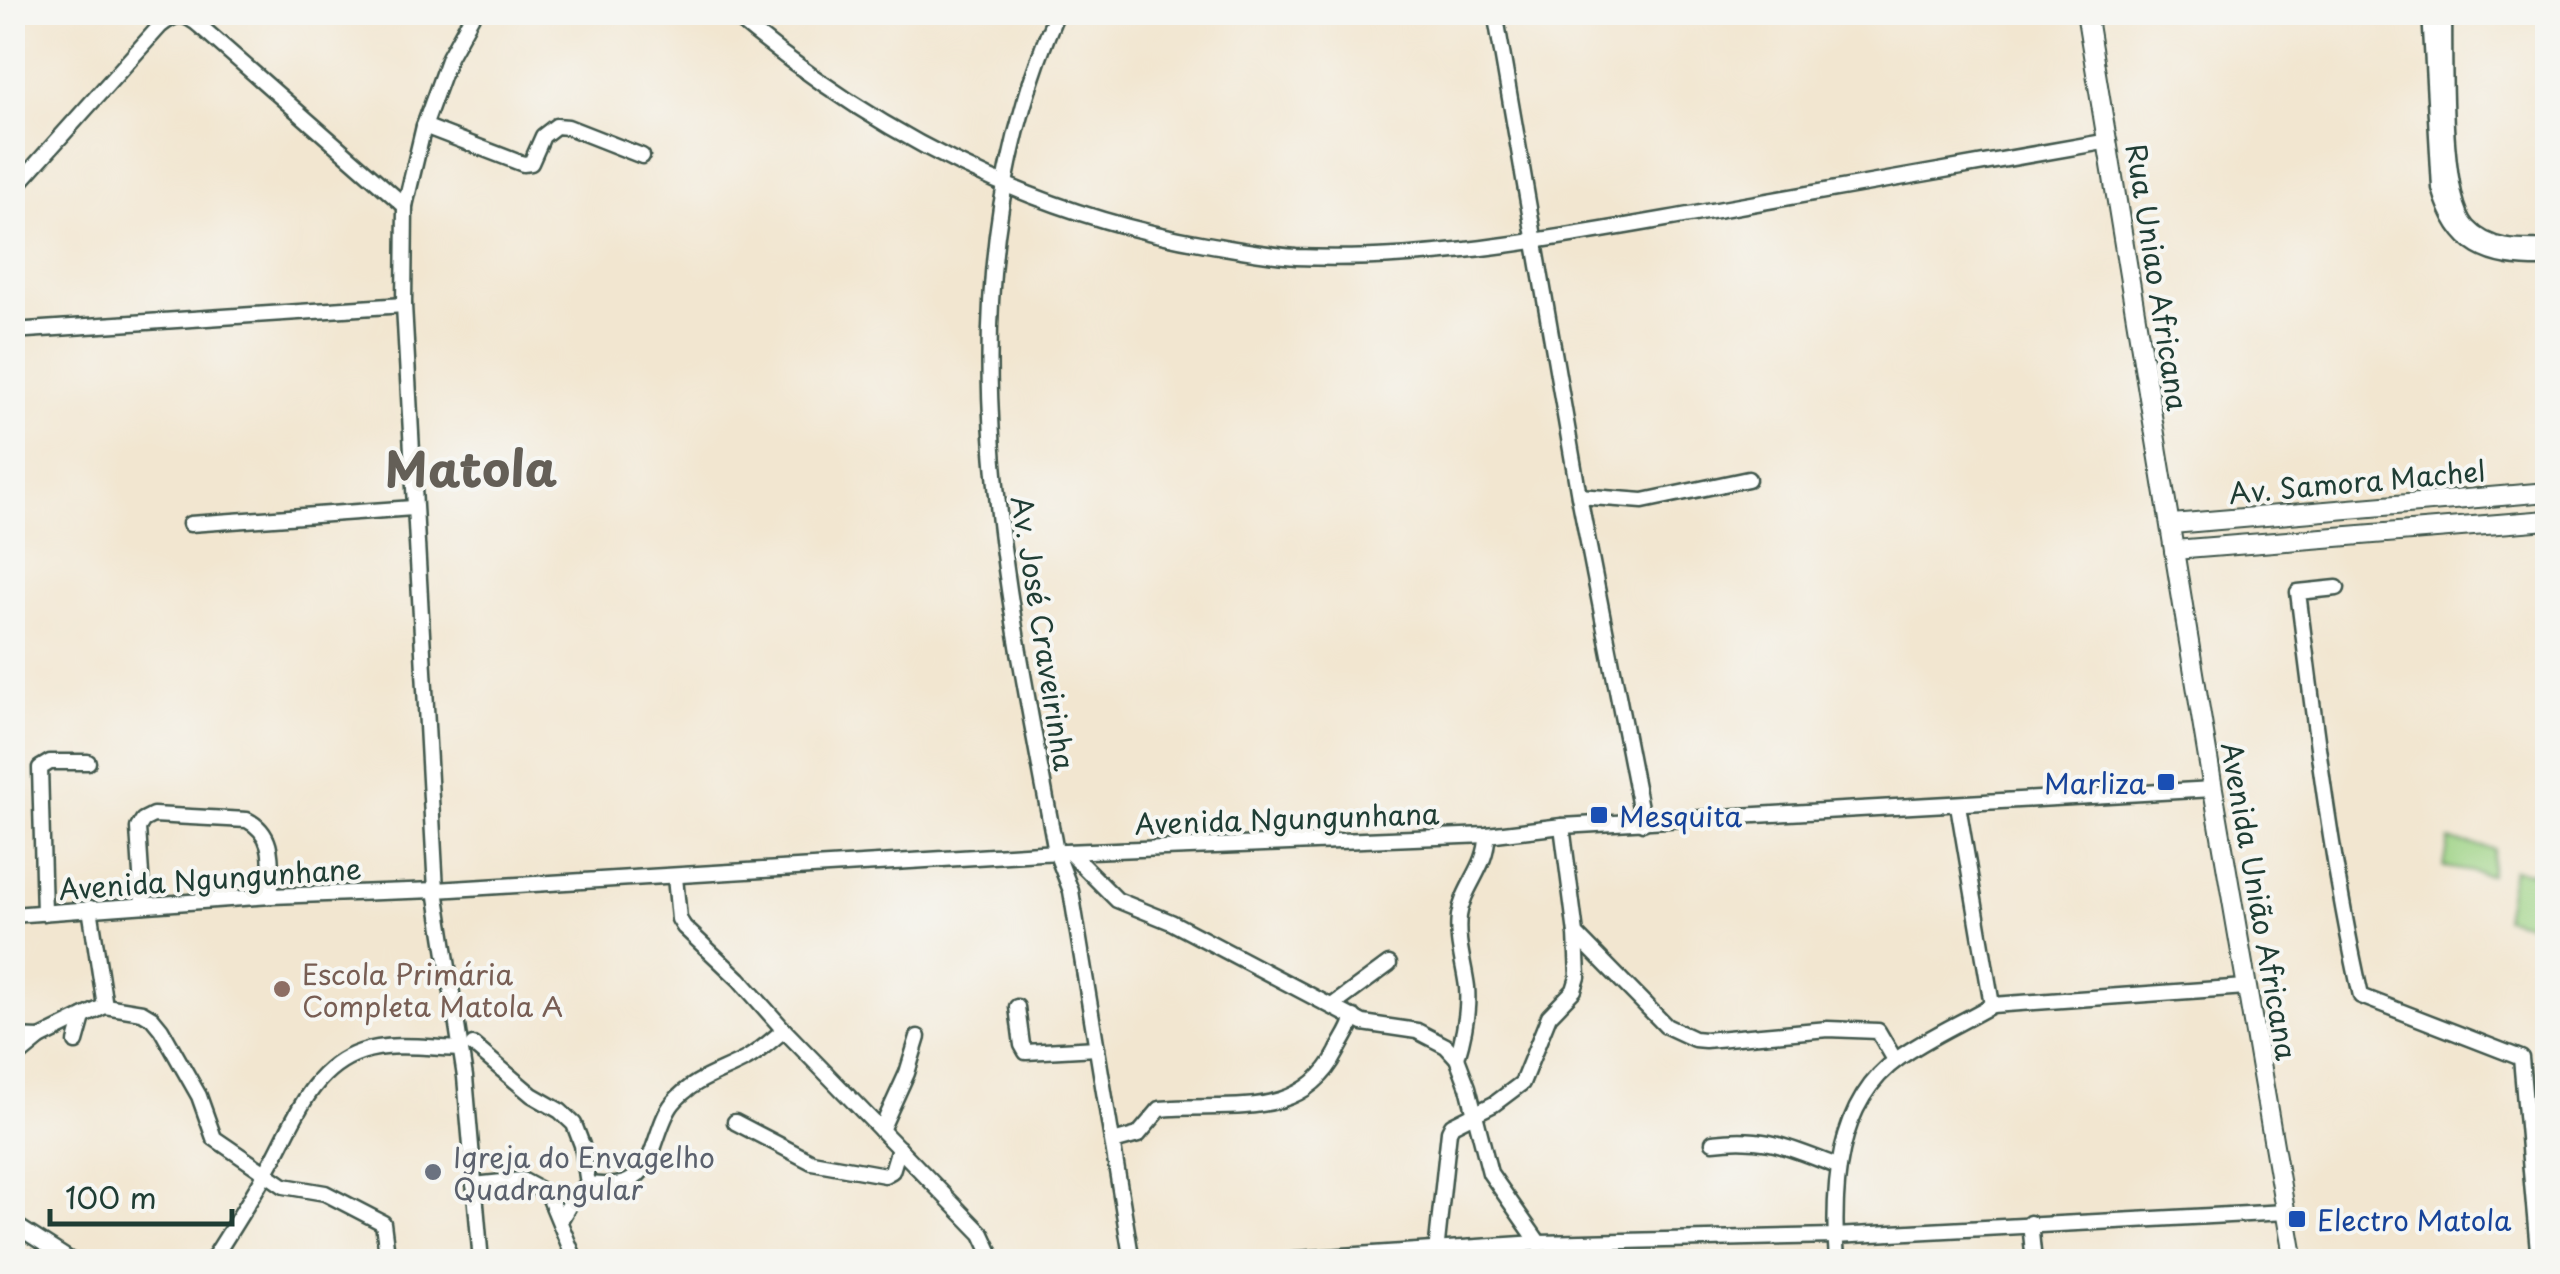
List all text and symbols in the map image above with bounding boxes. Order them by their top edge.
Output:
street label: Rua Uniao Africana [2116,140,2200,414]
district label: Matola [385,431,558,503]
street label: Av. Samora Machel [2227,448,2487,514]
street label: Av. José Craveirinha [1001,493,1087,774]
street label: Avenida União Africana [2211,739,2309,1064]
place label: Marliza [2044,761,2146,804]
marker: Marliza [2155,771,2177,793]
street label: Avenida Ngungunhana [1134,791,1440,845]
place label: Mesquita [1619,794,1743,837]
marker: Mesquita [1588,804,1610,826]
street label: Avenida Ngungunhane [57,846,363,910]
place label: Escola Primária Completa Matola A [302,952,563,1027]
marker: Escola Primária Completa Matola A [271,978,293,1000]
place label: Igreja do Envagelho Quadrangular [453,1135,715,1210]
marker: Igreja do Envagelho Quadrangular [422,1161,444,1183]
scale bar [50,1164,232,1226]
text: 100 m [65,1174,157,1219]
place label: Electro Matola [2317,1198,2512,1241]
marker: Electro Matola [2286,1208,2308,1230]

